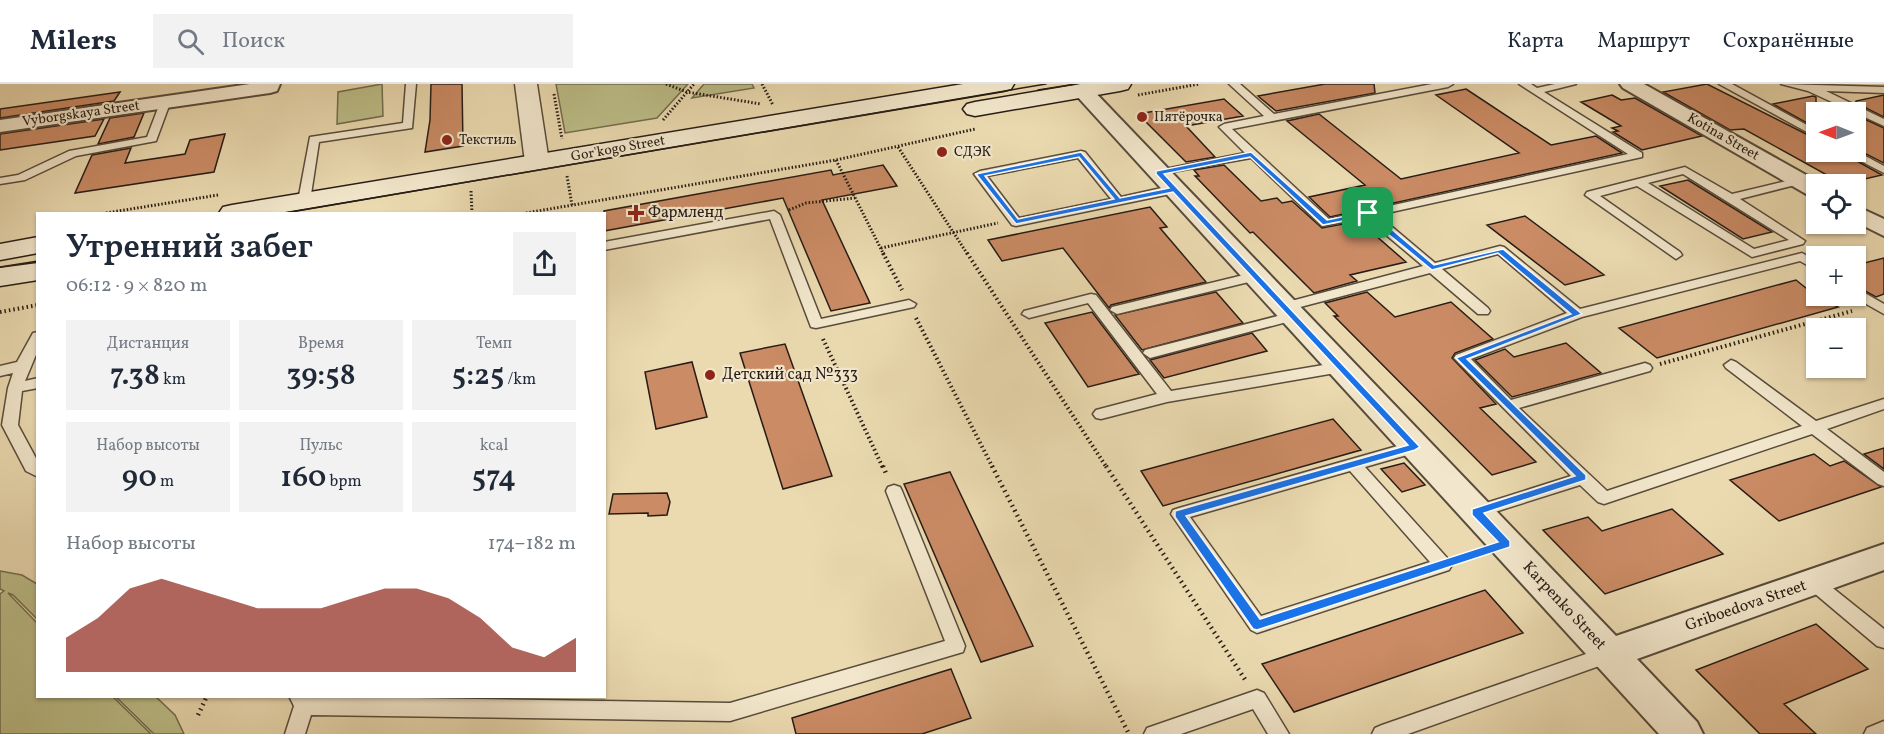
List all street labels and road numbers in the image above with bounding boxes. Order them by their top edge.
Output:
street label: Vyborgskaya Street [21,96,141,132]
street label: Kotina Street [1683,109,1763,165]
street label: Gor'kogo Street [569,131,667,167]
street label: Karpenko Street [1517,557,1611,655]
street label: Griboedova Street [1682,575,1810,637]

